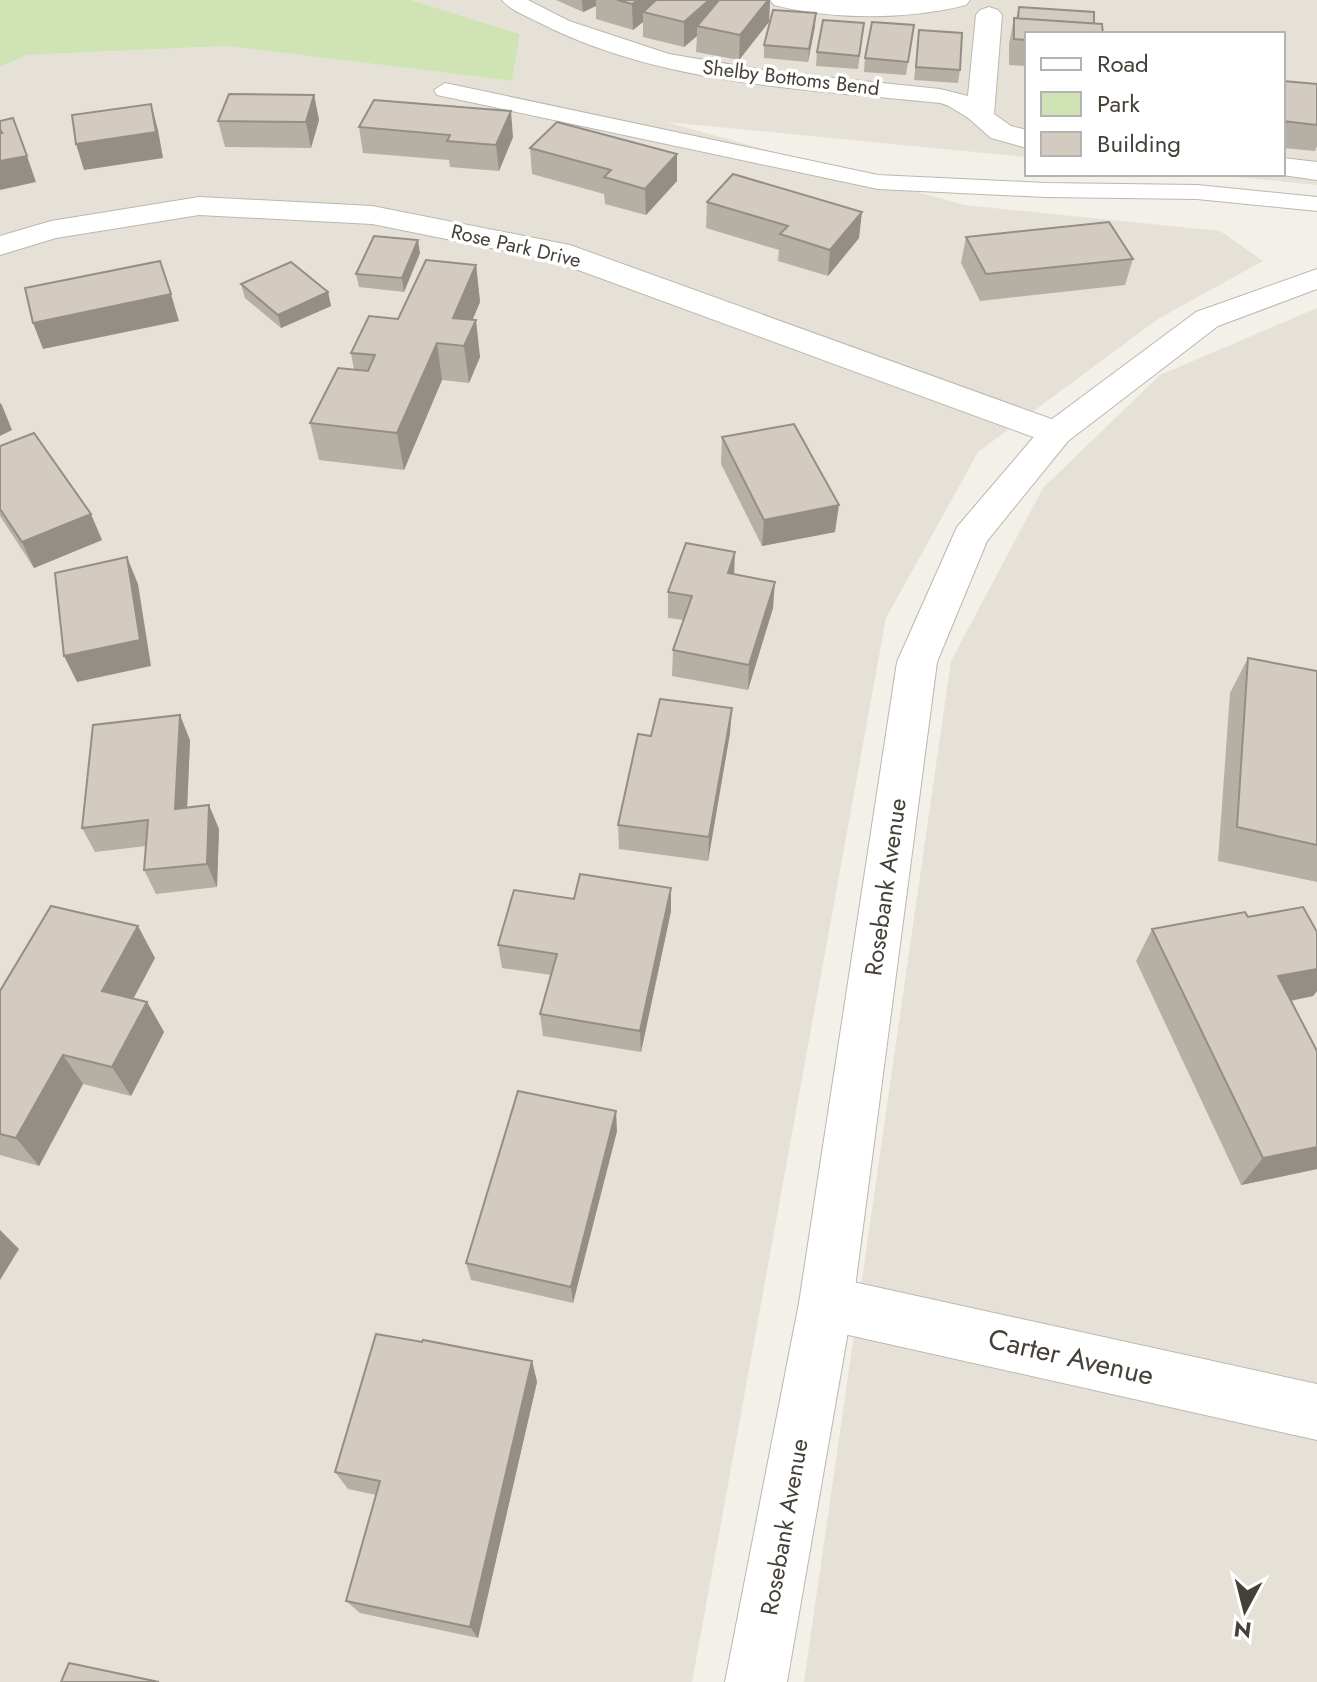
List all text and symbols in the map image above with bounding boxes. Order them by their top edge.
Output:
legend [1025,32,1285,176]
text: Road [1097,46,1149,81]
street label: Shelby Bottoms Bend [701,53,881,103]
text: Park [1097,86,1140,121]
text: Building [1097,126,1181,161]
street label: Rose Park Drive [448,217,584,275]
street label: Rosebank Avenue [855,796,915,978]
street label: Carter Avenue [984,1318,1158,1396]
street label: Rosebank Avenue [751,1436,817,1618]
north arrow [1205,1570,1285,1650]
text: N [1232,1613,1253,1647]

